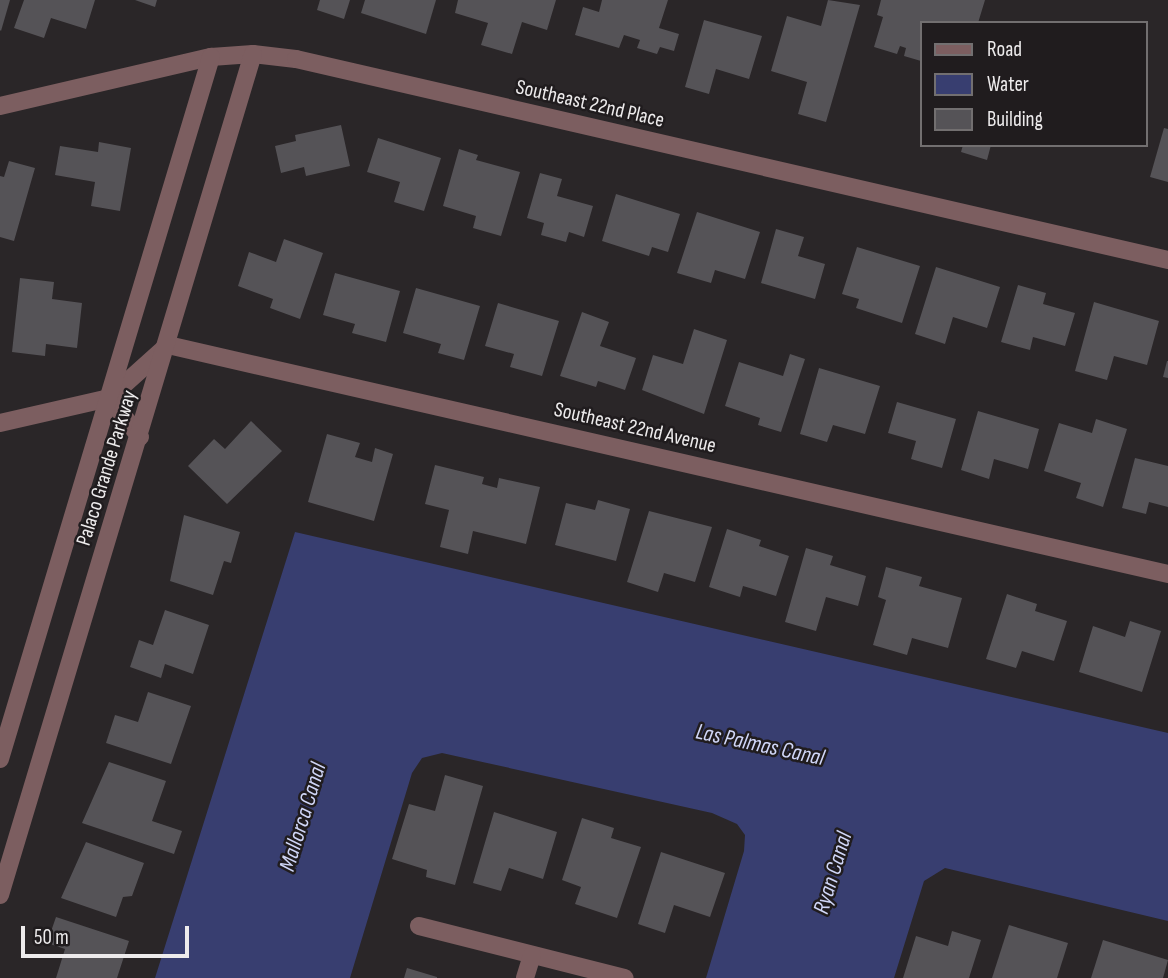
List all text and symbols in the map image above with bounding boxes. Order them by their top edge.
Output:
legend [920,21,1147,147]
text: Road [987,37,1022,62]
text: Water [987,72,1029,97]
street label: Southeast 22nd Place [513,75,667,133]
text: Building [987,107,1043,132]
street label: Palaco Grande Parkway [71,387,143,549]
street label: Southeast 22nd Avenue [552,397,718,459]
water label: Las Palmas Canal [693,718,827,772]
water label: Mallorca Canal [273,760,333,874]
water label: Ryan Canal [807,829,859,917]
scale bar [24,912,192,956]
text: 50 m [34,925,69,950]

